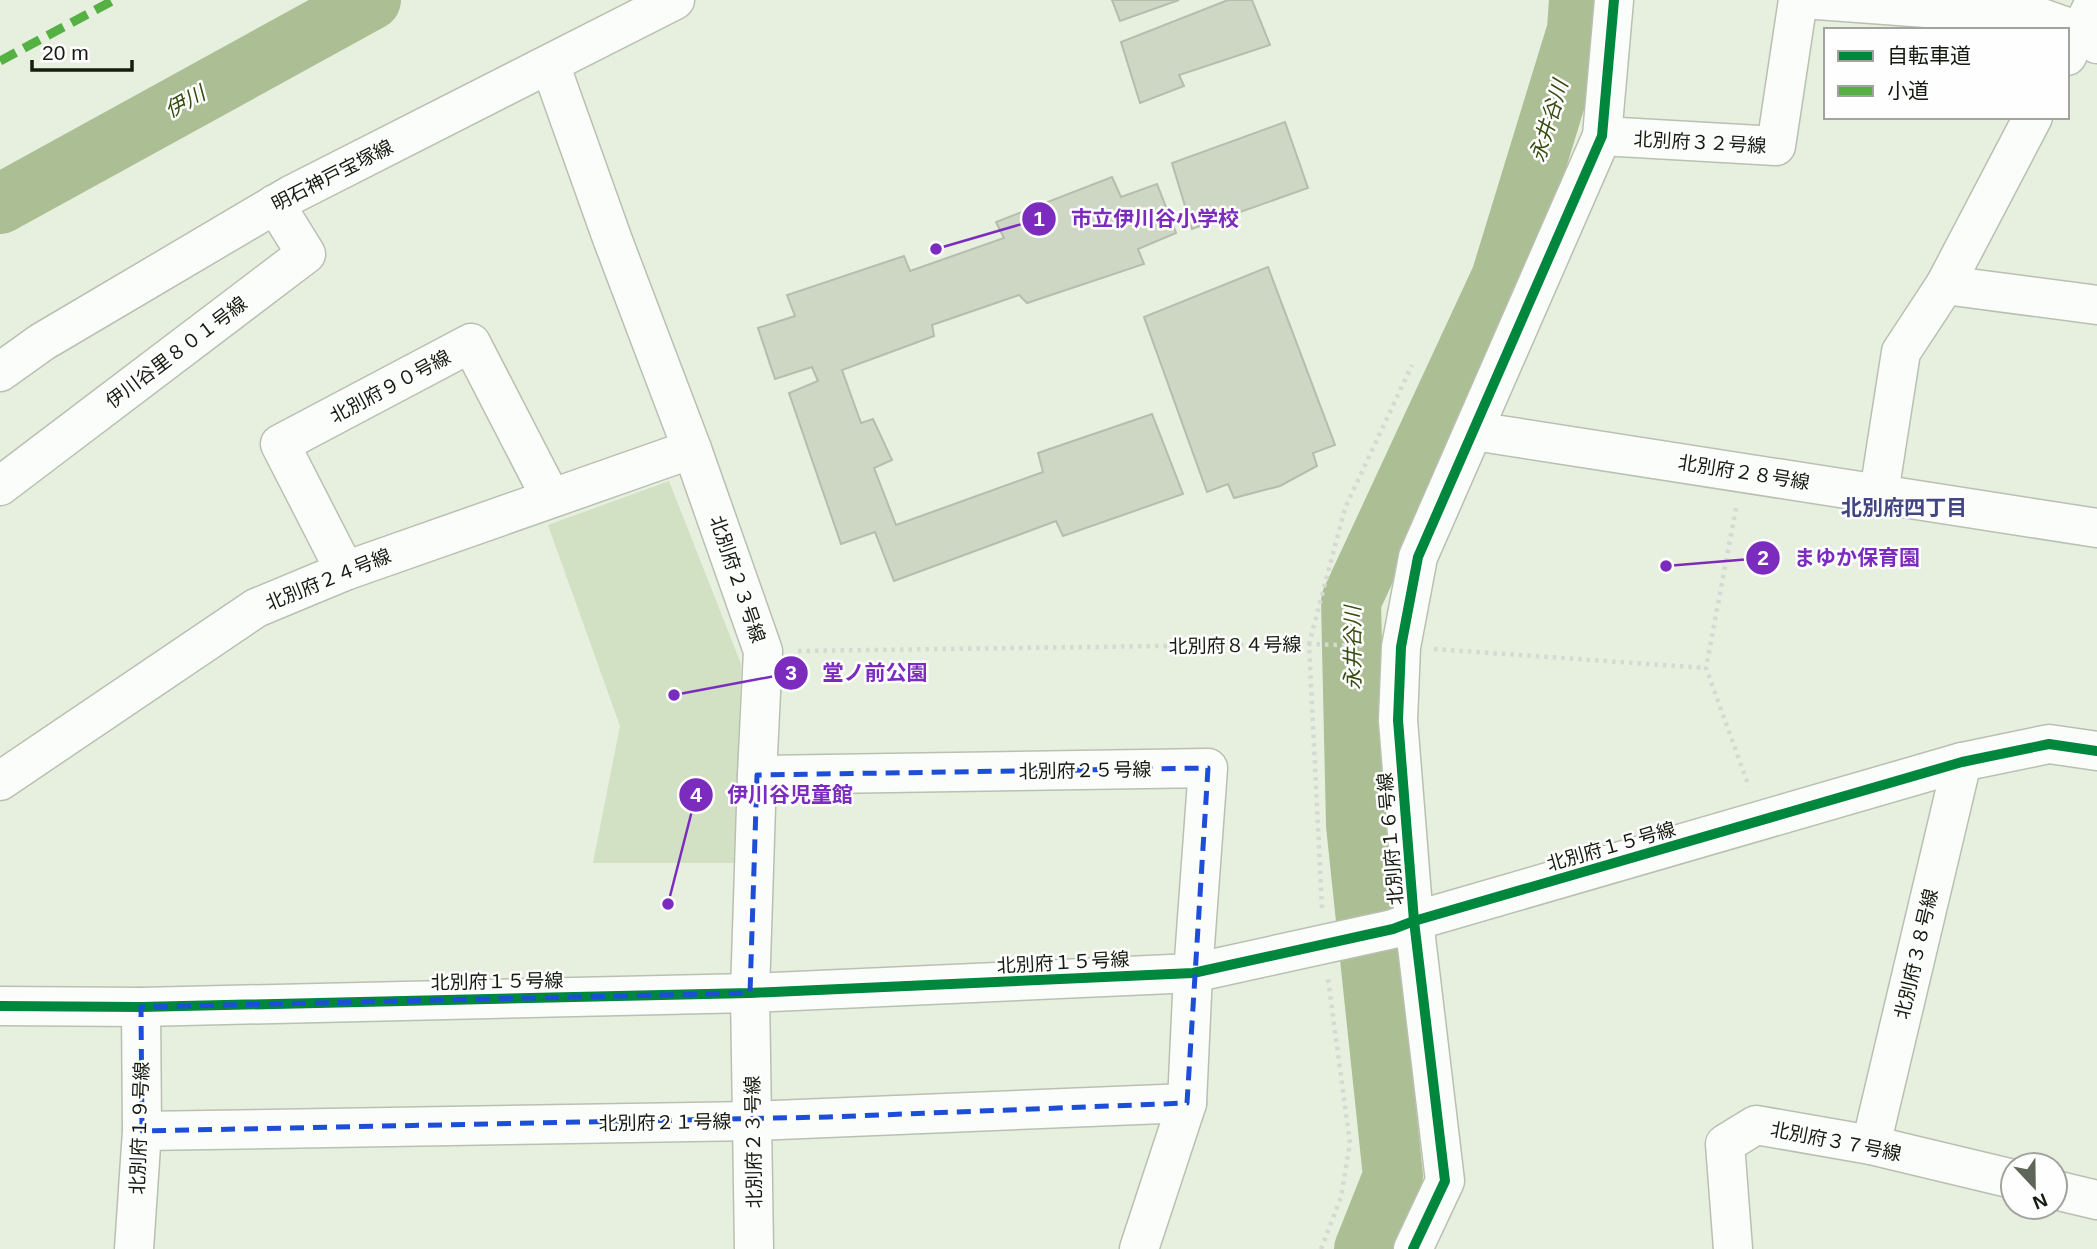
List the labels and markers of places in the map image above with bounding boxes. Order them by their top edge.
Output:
callout: 市立伊川谷小学校 [1022,198,1253,240]
callout: まゆか保育園 [1745,537,1934,579]
callout: 堂ノ前公園 [774,652,942,694]
callout: 伊川谷児童館 [678,774,867,816]

